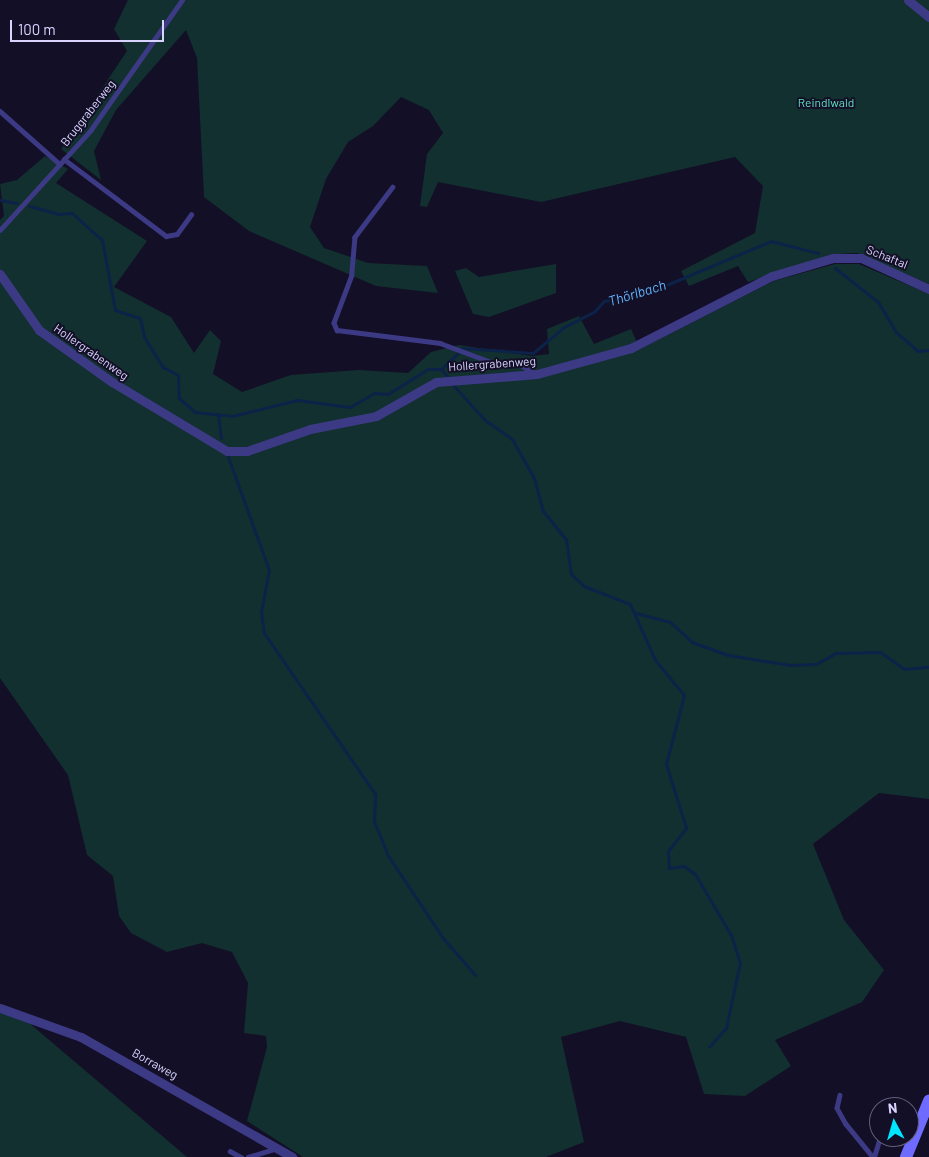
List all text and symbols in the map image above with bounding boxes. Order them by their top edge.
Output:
scale bar [12,10,166,42]
text: 100 m [18,20,56,38]
street label: Bruggraberweg [58,77,118,149]
park label: Reindlwald [798,96,854,110]
street label: Schaftal [864,242,910,272]
water label: Thörlbach [606,276,668,310]
street label: Hollergrabenweg [51,321,131,383]
street label: Hollergrabenweg [448,354,536,374]
street label: Borraweg [130,1046,180,1082]
north arrow [869,1097,919,1147]
text: N [887,1099,898,1117]

